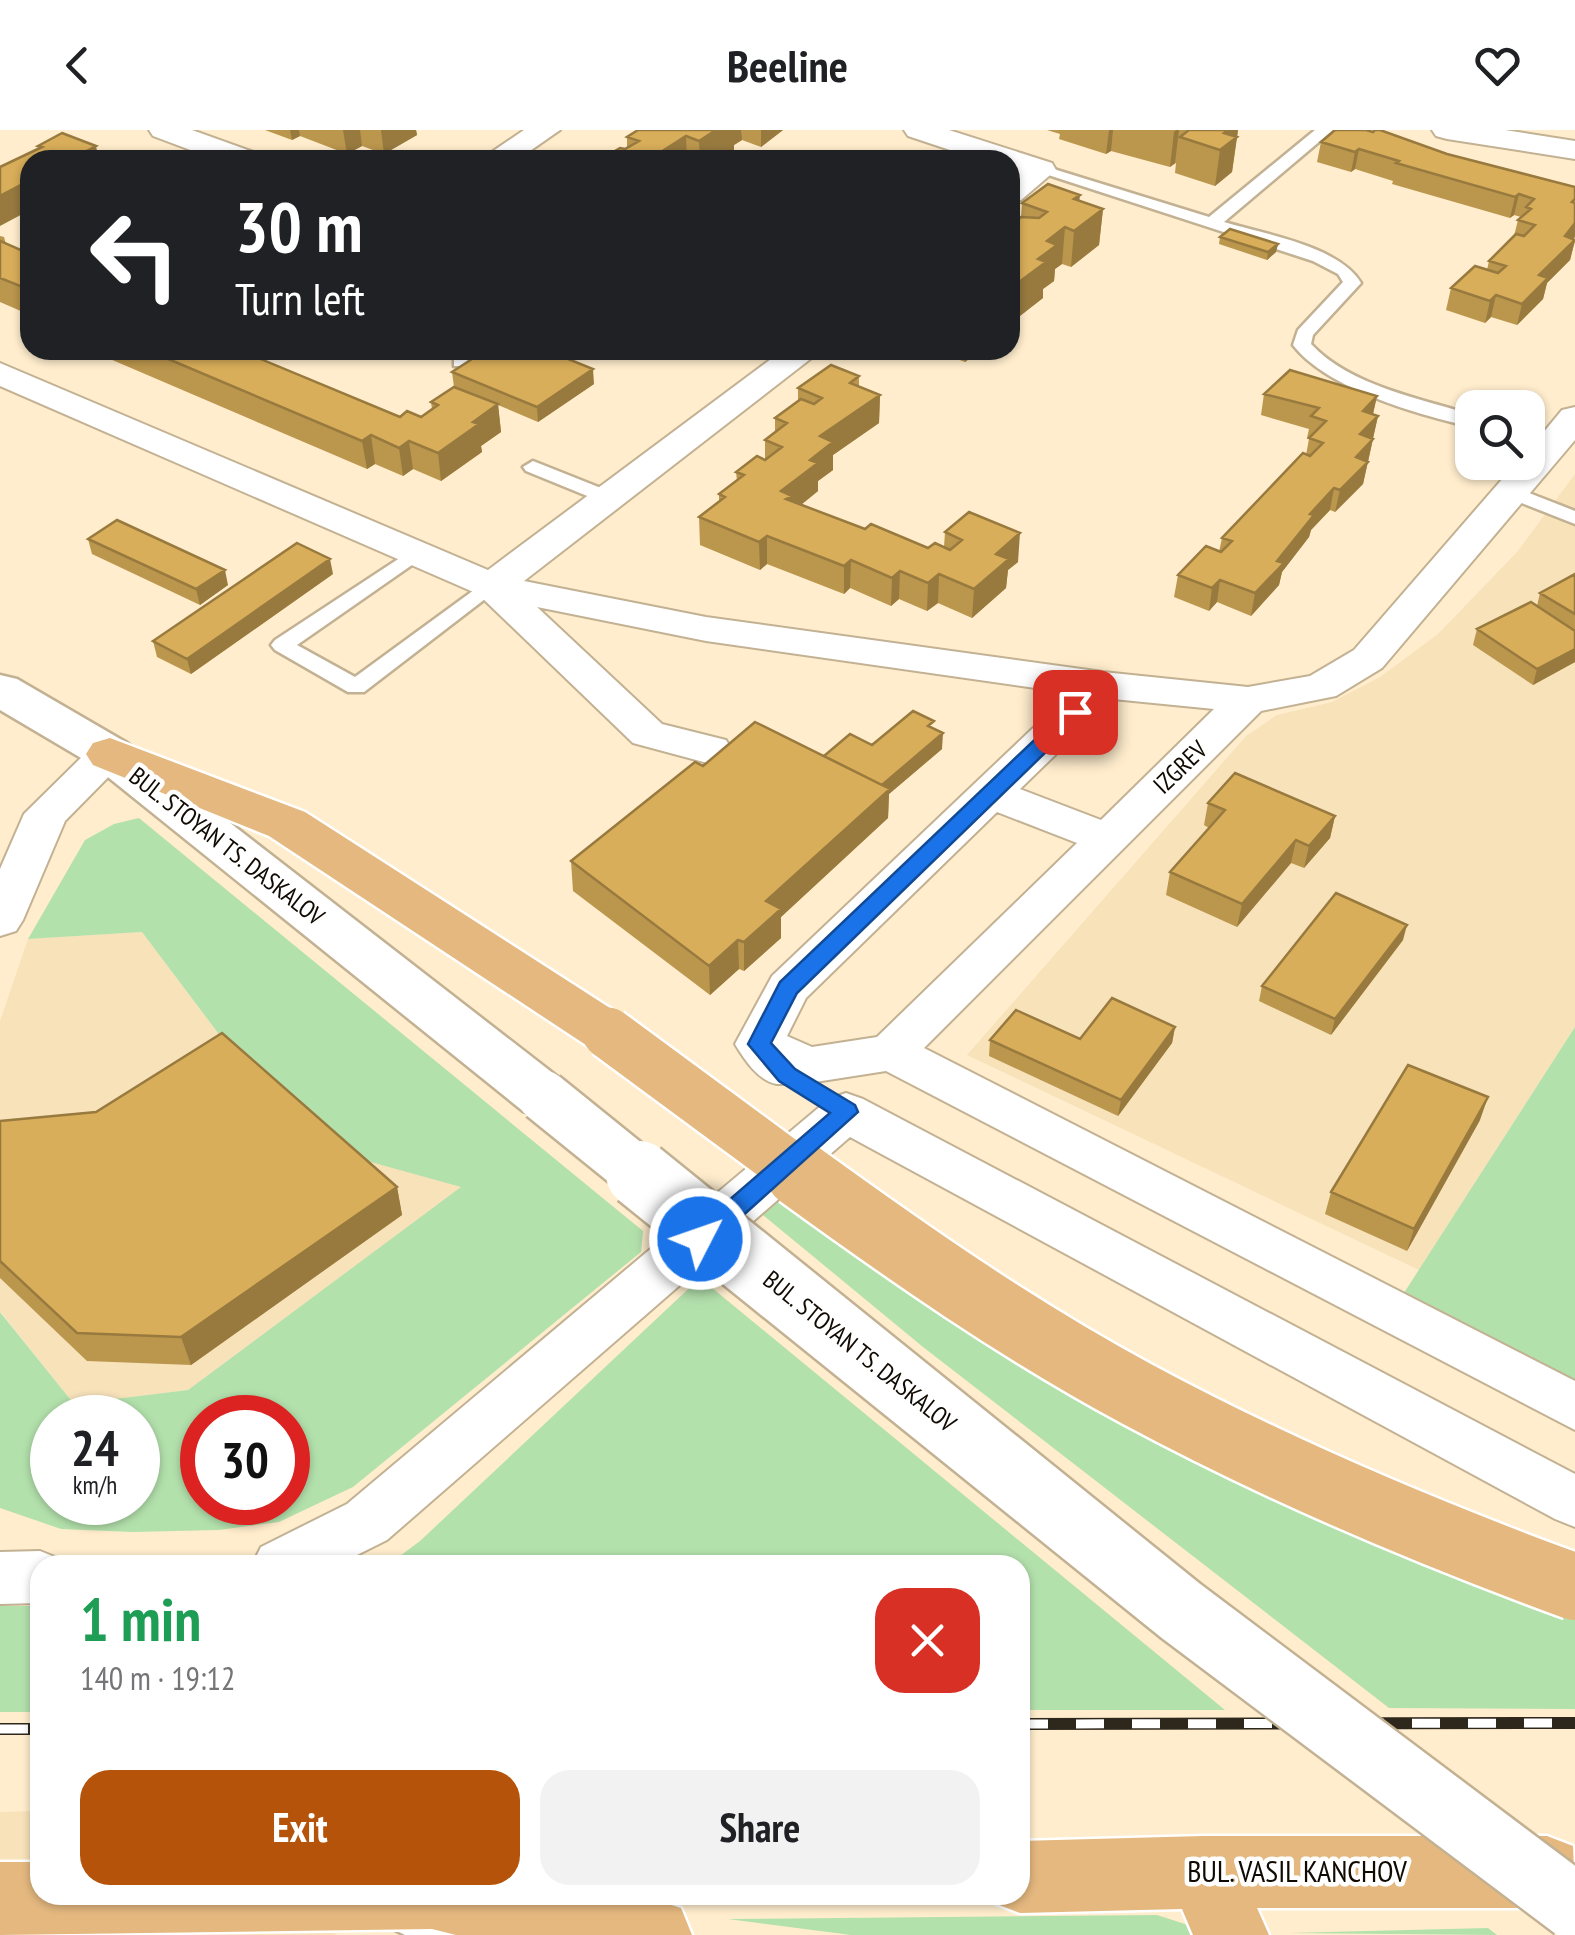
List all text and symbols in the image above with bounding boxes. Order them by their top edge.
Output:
text: Beeline [727,36,848,94]
icon: back [50,38,105,93]
icon: heart [1470,38,1525,93]
text: 30 m [235,181,363,271]
icon: left [70,190,200,320]
text: Turn left [235,269,365,327]
map controls [1455,390,1545,480]
button: search [1455,390,1545,480]
pin [1033,670,1118,755]
icon: arrive [1048,685,1103,740]
street label: IZGREV [1146,733,1214,800]
street label: BUL. STOYAN TS. DASKALOV [123,760,331,933]
position arrow [648,1187,752,1291]
street label: BUL. STOYAN TS. DASKALOV [757,1263,963,1439]
speed limit sign: 30 [180,1395,310,1525]
text: 24 [71,1415,119,1480]
text: km/h [73,1469,117,1501]
text: 1 min [80,1580,201,1658]
button: close [875,1588,980,1693]
text: 140 m · 19:12 [80,1657,235,1699]
button: Exit [80,1770,520,1885]
button: Share [540,1770,980,1885]
street label: BUL. VASIL KANCHOV [1187,1851,1407,1890]

